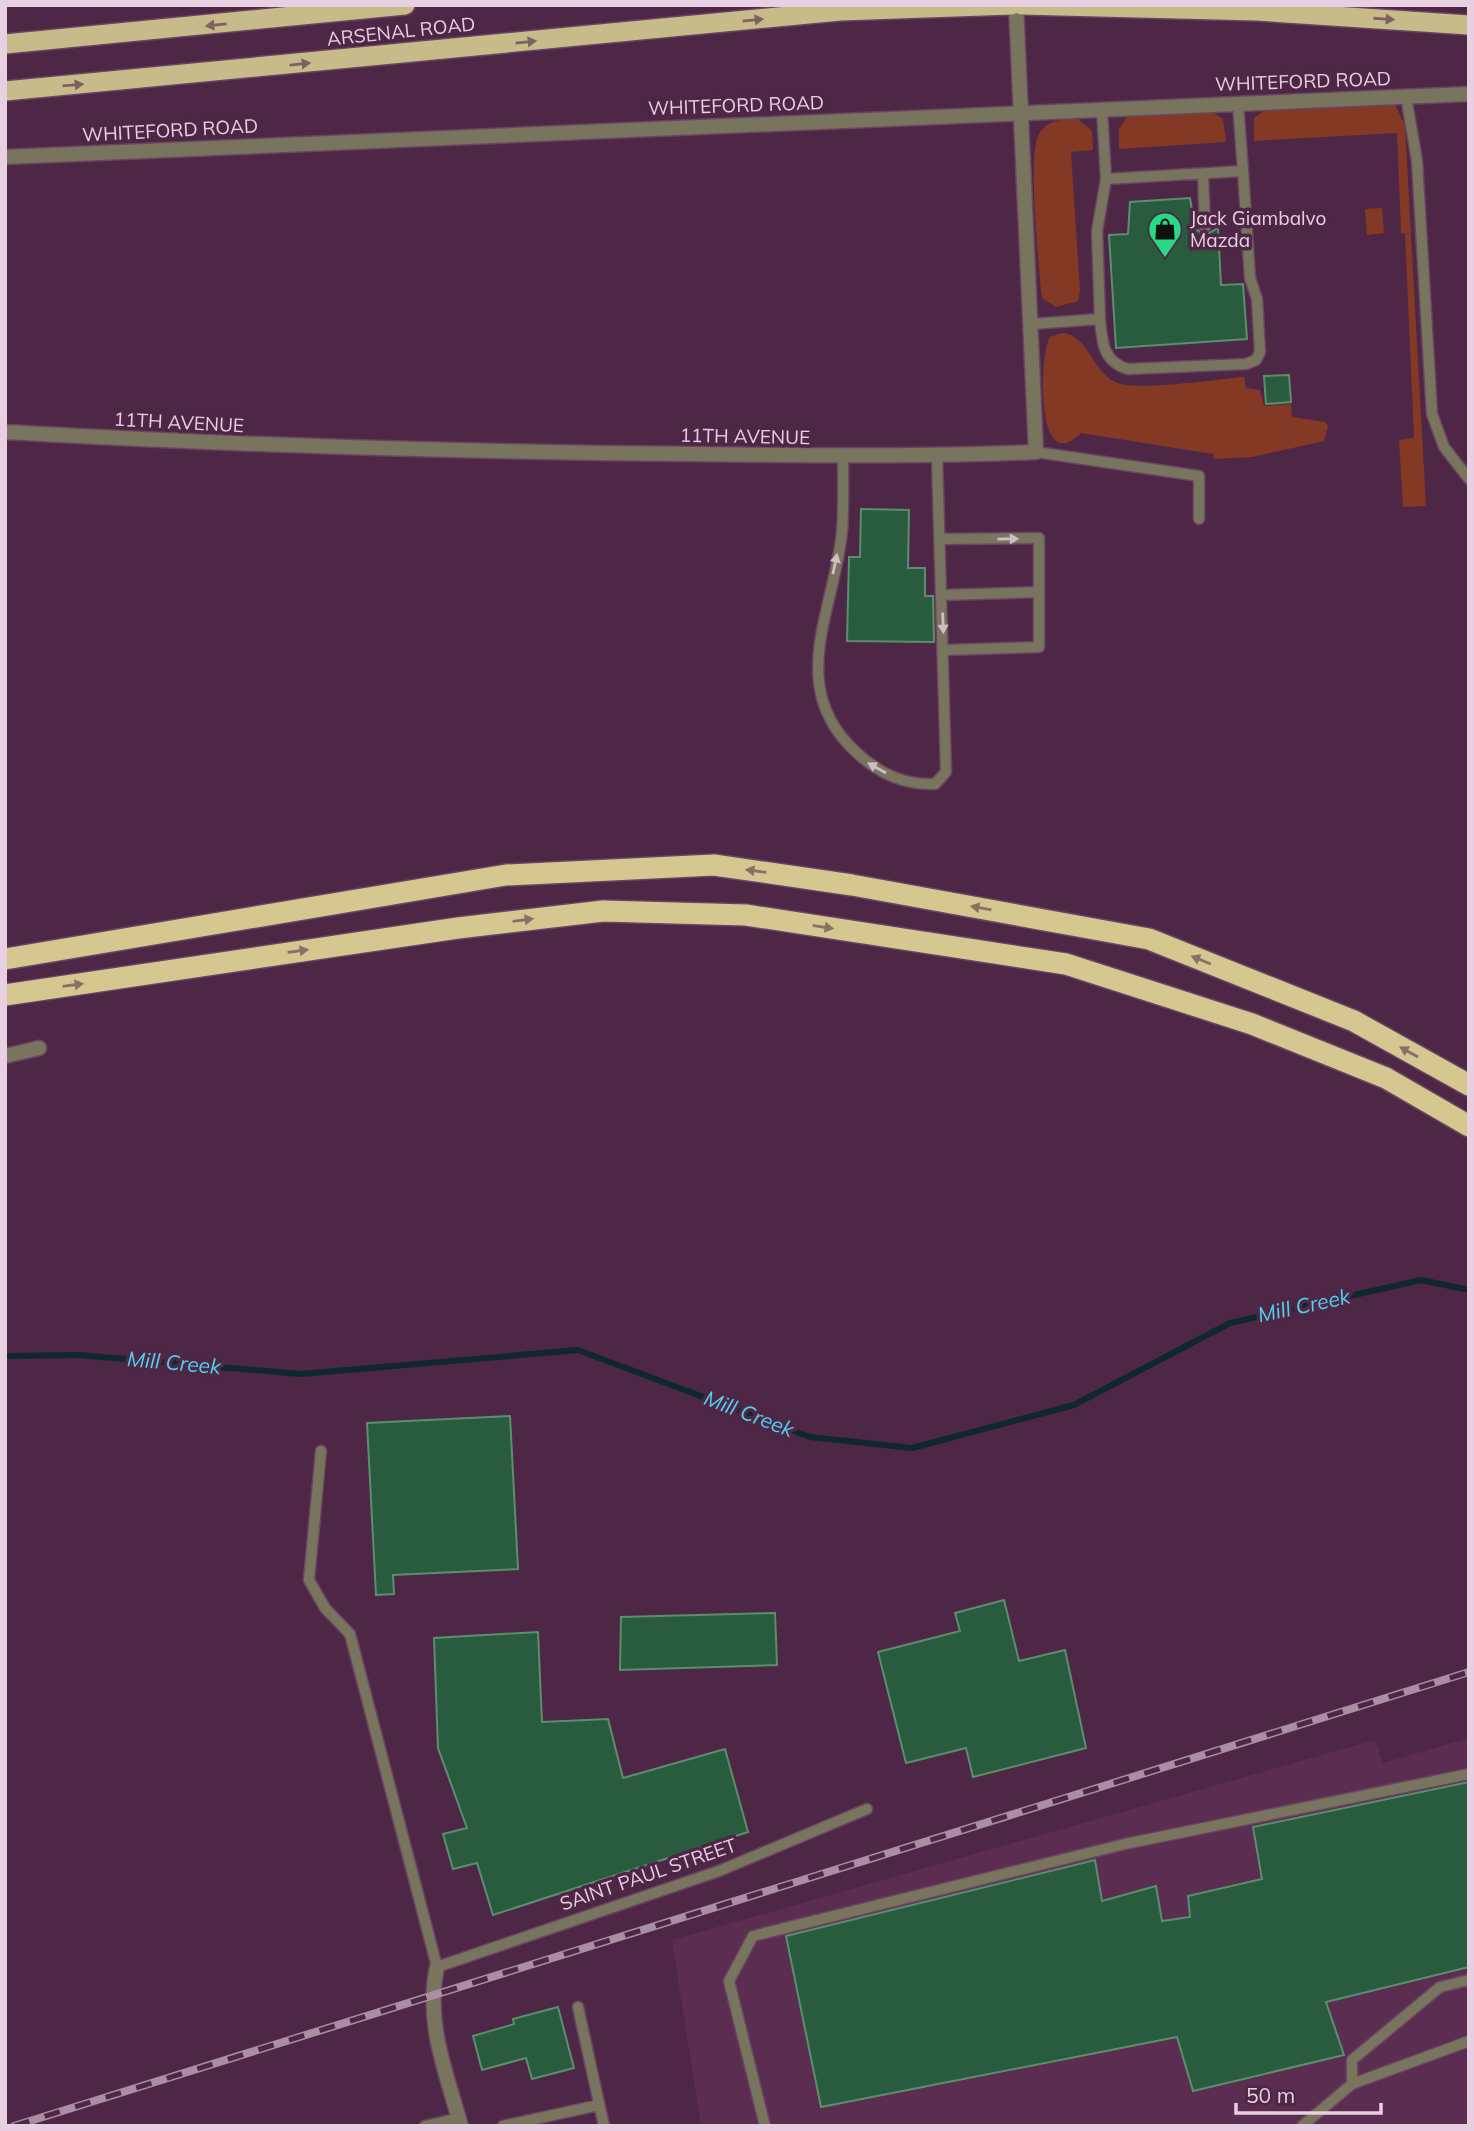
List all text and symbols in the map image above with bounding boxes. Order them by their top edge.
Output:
street label: ARSENAL ROAD [326,11,476,51]
one-way arrow [742,14,764,25]
one-way arrow [1373,14,1395,25]
one-way arrow [205,20,227,31]
one-way arrow [515,36,537,47]
one-way arrow [289,58,311,69]
street label: WHITEFORD ROAD [1215,66,1391,96]
one-way arrow [62,79,84,90]
street label: WHITEFORD ROAD [648,90,824,120]
street label: WHITEFORD ROAD [81,113,259,147]
place label: Jack Giambalvo Mazda [1190,206,1326,252]
shop icon: Jack Giambalvo Mazda [1146,210,1184,259]
street label: 11TH AVENUE [113,407,245,437]
street label: 11TH AVENUE [680,423,810,449]
one-way arrow [998,533,1020,545]
one-way arrow [830,553,841,575]
one-way arrow [938,612,949,634]
one-way arrow [867,762,887,773]
one-way arrow [745,865,767,876]
one-way arrow [970,902,992,913]
one-way arrow [512,914,534,925]
one-way arrow [812,922,834,933]
one-way arrow [287,946,309,957]
one-way arrow [1191,954,1212,965]
one-way arrow [62,979,84,990]
one-way arrow [1399,1046,1419,1057]
water label: Mill Creek [1255,1282,1354,1328]
water label: Mill Creek [126,1345,223,1379]
water label: Mill Creek [701,1384,799,1442]
street label: SAINT PAUL STREET [557,1832,740,1915]
scale bar [1236,2072,1381,2116]
text: 50 m [1246,2082,1295,2108]

